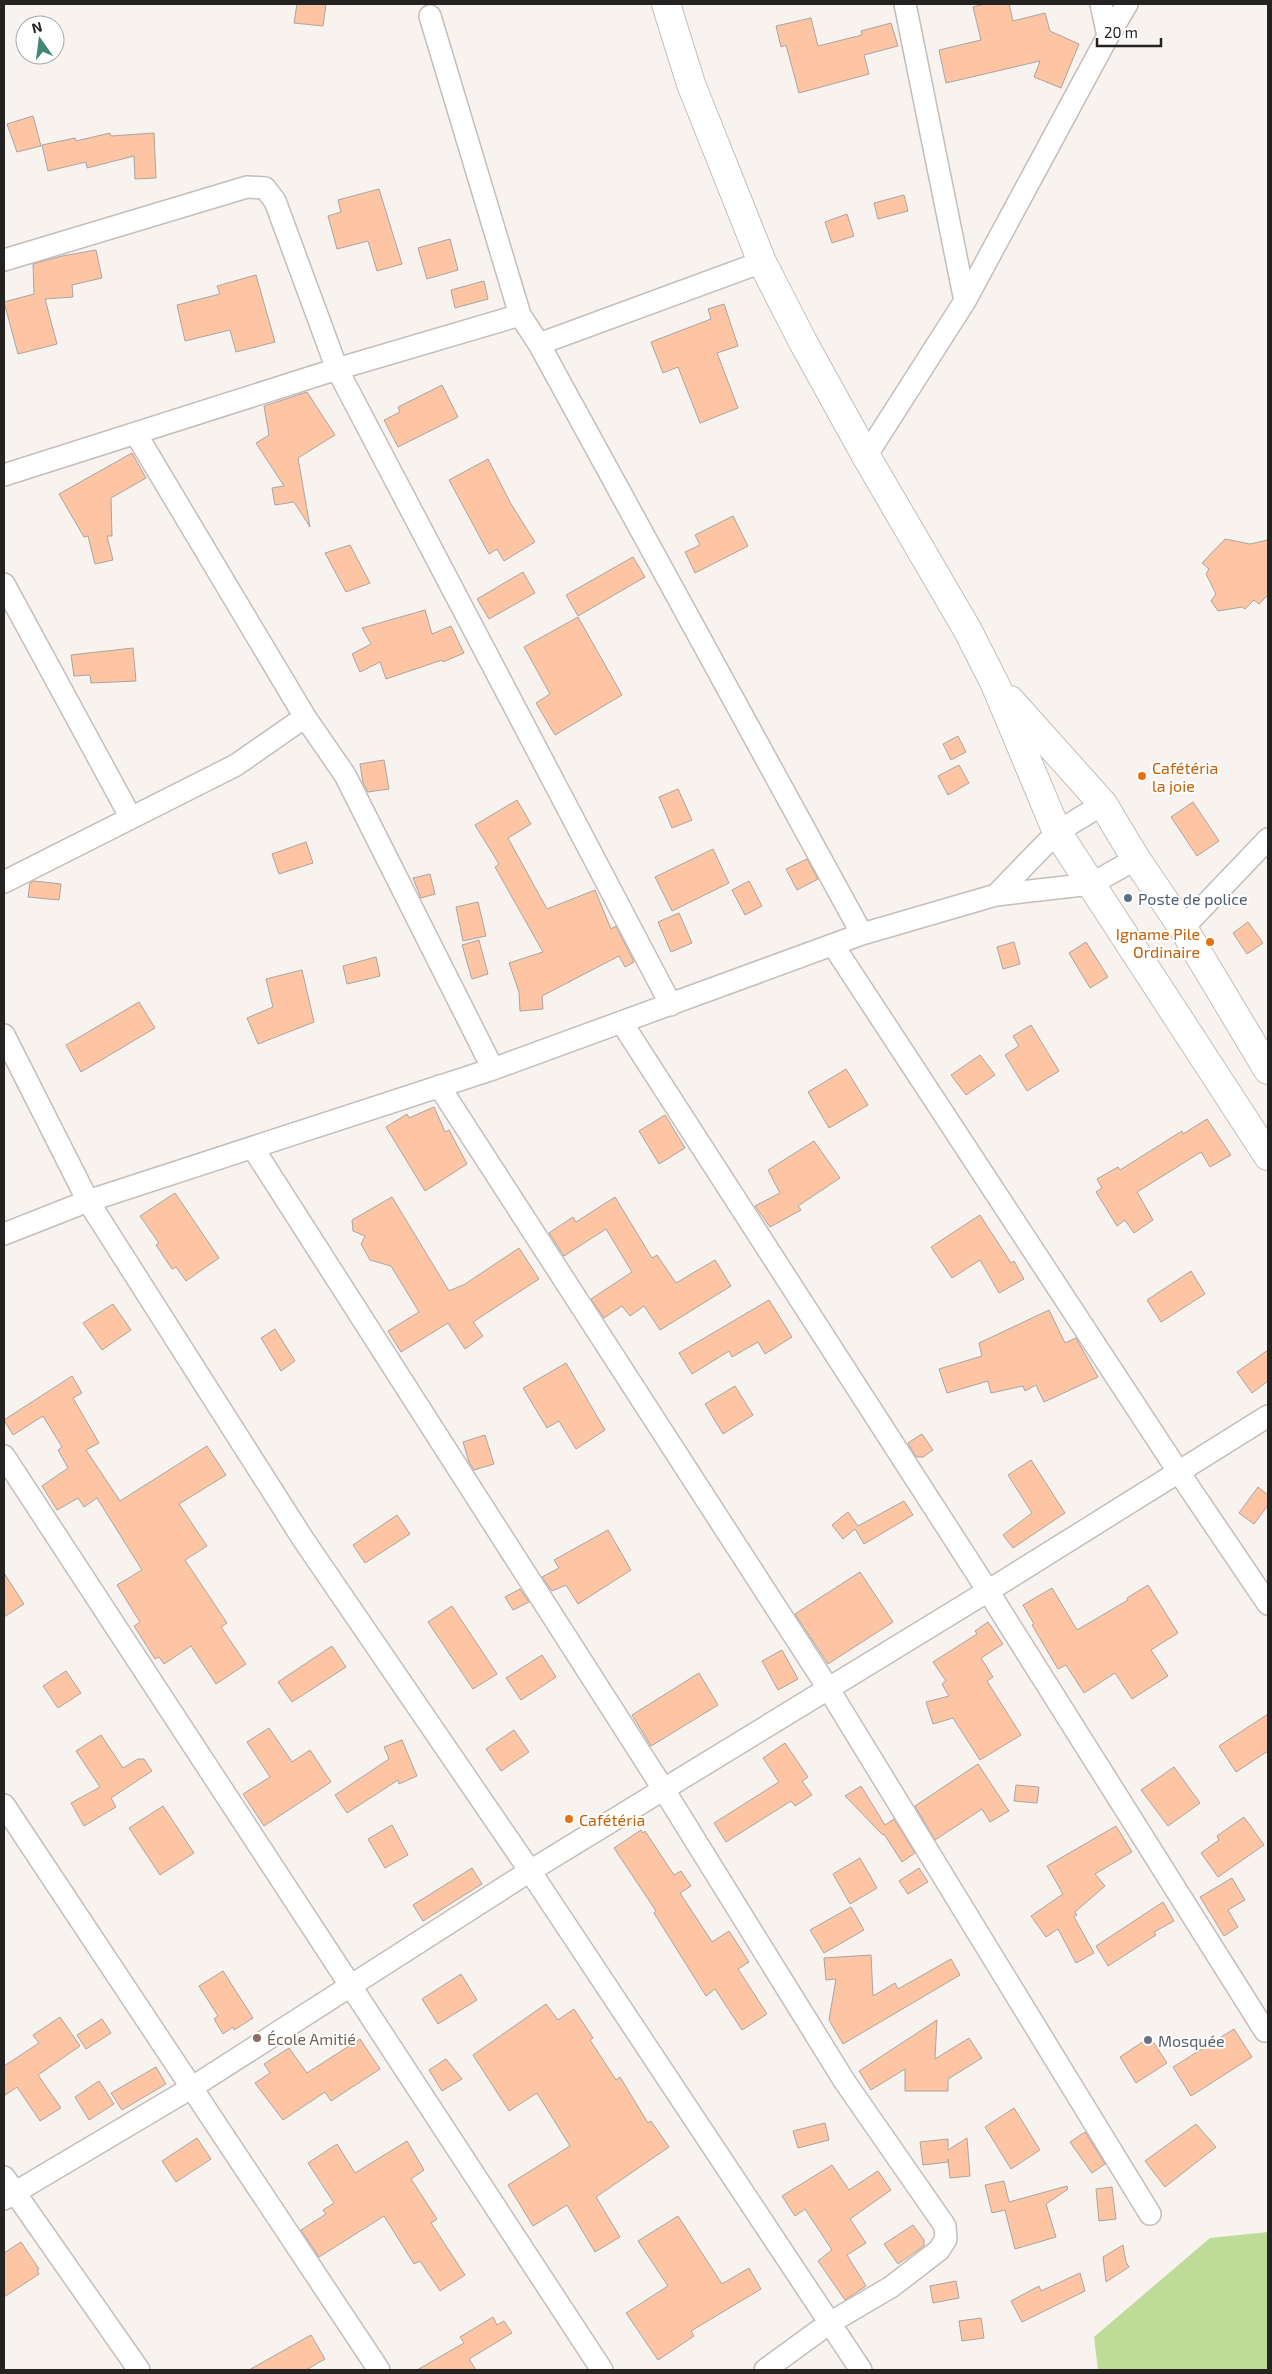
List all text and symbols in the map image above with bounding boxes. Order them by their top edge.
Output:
north arrow [15,15,65,65]
scale bar [1097,15,1161,47]
text: N [30,17,44,36]
text: 20 m [1104,23,1138,41]
place label: Cafétéria la joie [1152,758,1218,796]
marker: Cafétéria la joie [1136,770,1148,782]
place label: Poste de police [1138,889,1248,908]
marker: Poste de police [1122,892,1134,904]
place label: Igname Pile Ordinaire [1116,924,1200,961]
marker: Igname Pile Ordinaire [1204,936,1216,948]
place label: Cafétéria [579,1810,645,1829]
marker: Cafétéria [563,1813,575,1825]
place label: École Amitié [267,2029,356,2048]
place label: Mosquée [1158,2031,1225,2050]
marker: École Amitié [251,2032,263,2044]
marker: Mosquée [1142,2034,1154,2046]

